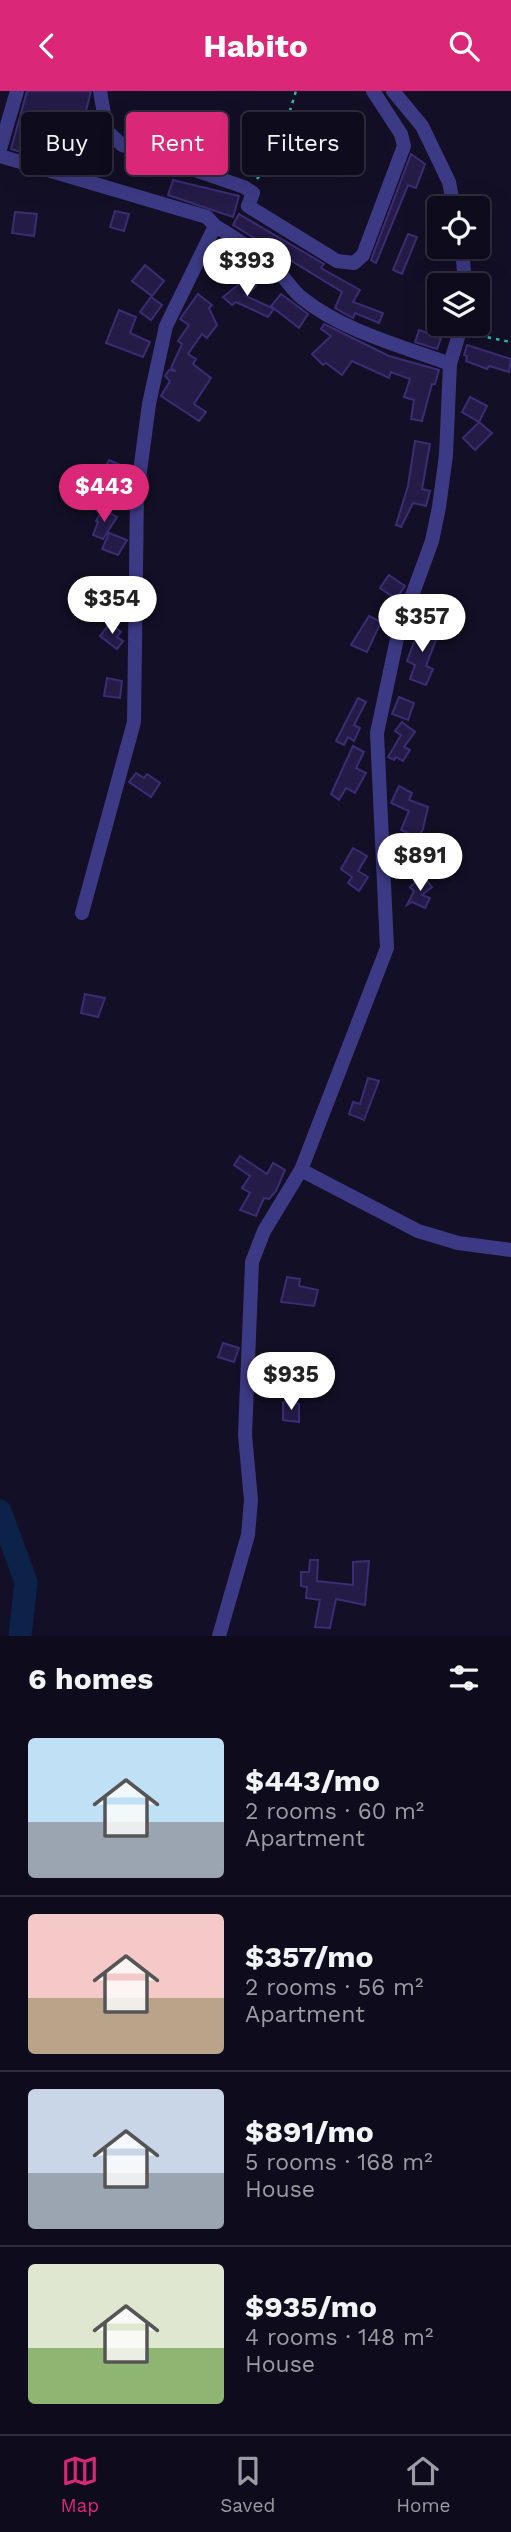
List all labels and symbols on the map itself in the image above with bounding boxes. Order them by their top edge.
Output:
pin: $393 [206,239,288,298]
pin: $443 [63,465,145,524]
pin: $354 [71,577,153,636]
pin: $357 [381,595,463,654]
pin: $891 [379,833,461,893]
pin: $935 [250,1353,332,1412]

